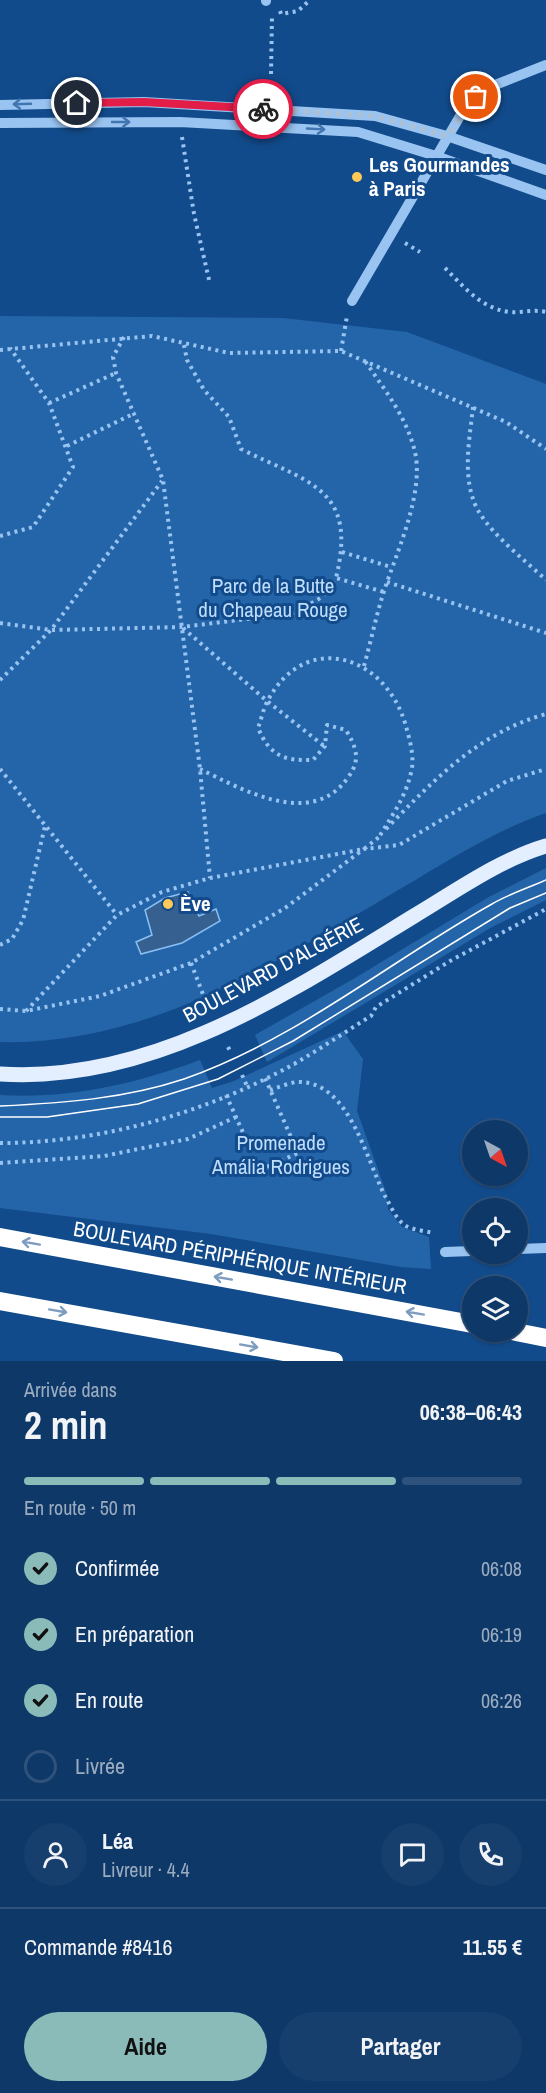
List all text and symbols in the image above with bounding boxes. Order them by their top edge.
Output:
pin [450,71,501,122]
pin [51,77,102,128]
courier [233,79,293,139]
icon: bag [459,80,492,113]
icon: home [60,86,93,119]
icon: bike [247,93,280,126]
one-way arrow [13,98,33,110]
one-way arrow [111,116,131,128]
one-way arrow [306,124,326,135]
place label: Les Gourmandes à Paris [369,150,510,203]
marker: Les Gourmandes à Paris [350,170,364,184]
park label: Parc de la Butte du Chapeau Rouge [198,571,348,624]
place label: Ève [180,889,211,918]
marker: Ève [161,897,175,911]
street label: BOULEVARD D'ALGÉRIE [178,910,368,1029]
north arrow [462,1120,528,1186]
map controls [462,1120,528,1342]
park label: Promenade Amália Rodrigues [211,1128,350,1181]
button: locate [462,1198,528,1264]
street label: BOULEVARD PÉRIPHÉRIQUE INTÉRIEUR [71,1214,409,1301]
one-way arrow [22,1237,42,1248]
one-way arrow [214,1272,234,1283]
button: layers [462,1276,528,1342]
one-way arrow [47,1306,67,1317]
one-way arrow [406,1308,425,1319]
one-way arrow [239,1341,259,1352]
text: Arrivée dans [24,1376,117,1403]
text: 06:38–06:43 [420,1397,522,1427]
text: 2 min [24,1399,108,1451]
text: En route · 50 m [24,1494,136,1521]
icon: check [24,1552,57,1585]
text: Confirmée [75,1553,159,1583]
text: 06:08 [481,1555,522,1582]
icon: check [24,1618,57,1651]
text: En préparation [75,1619,194,1649]
text: 06:19 [481,1621,522,1648]
icon: check [24,1684,57,1717]
text: En route [75,1685,143,1715]
text: 06:26 [481,1687,522,1714]
text: Livrée [75,1751,125,1781]
button: person [24,1823,87,1886]
button: chat [381,1823,444,1886]
button: phone [459,1823,522,1886]
text: Léa [102,1826,133,1856]
text: Livreur · 4.4 [102,1856,190,1883]
text: Commande #8416 [24,1932,172,1962]
text: 11.55 € [463,1932,522,1962]
button: Aide [24,2012,267,2081]
button: Partager [279,2012,522,2081]

